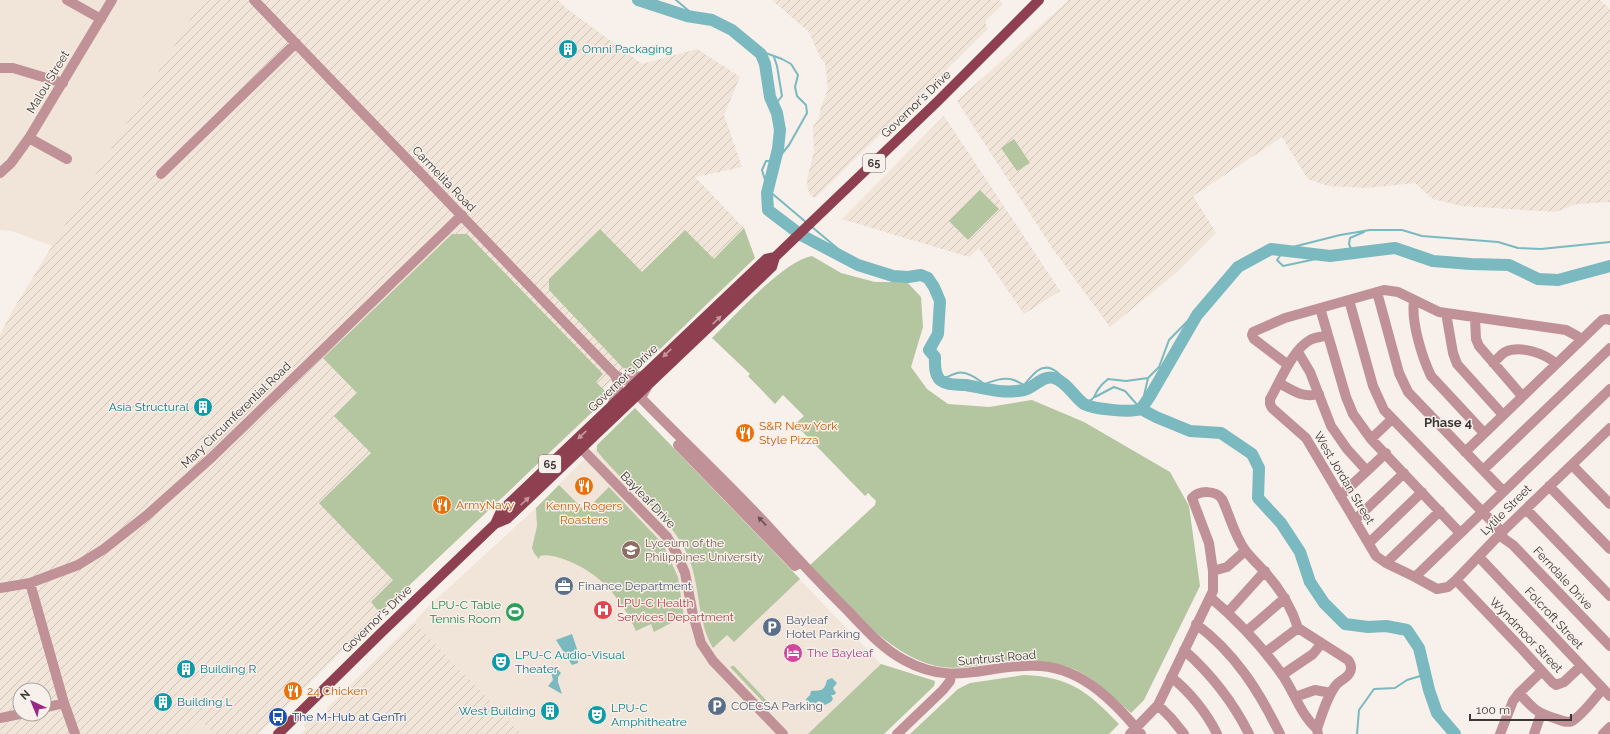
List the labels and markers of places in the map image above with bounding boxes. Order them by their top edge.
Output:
building icon: Omni Packaging [557,38,579,60]
place label: Omni Packaging [582,42,673,56]
building icon: Asia Structural [192,396,214,418]
place label: Asia Structural [109,400,190,414]
place label: S&R New York Style Pizza [759,419,838,447]
restaurant icon: S&R New York Style Pizza [734,422,756,444]
restaurant icon: Kenny Rogers Roasters [573,475,595,497]
restaurant icon: ArmyNavy [431,494,453,516]
place label: ArmyNavy [456,498,515,512]
place label: Kenny Rogers Roasters [546,499,623,527]
place label: Lyceum of the Philippines University [645,536,764,564]
school or university icon: Lyceum of the Philippines University [620,539,642,561]
office icon: Finance Department [553,575,575,597]
place label: Finance Department [578,579,692,593]
place label: LPU-C Health Services Department [617,596,734,624]
place label: LPU-C Table Tennis Room [430,598,501,626]
hospital icon: LPU-C Health Services Department [592,599,614,621]
sports icon: LPU-C Table Tennis Room [504,601,526,623]
place label: Bayleaf Hotel Parking [786,613,860,641]
parking icon: Bayleaf Hotel Parking [761,616,783,638]
hotel icon: The Bayleaf [782,642,804,664]
place label: The Bayleaf [807,646,874,660]
place label: LPU-C Audio-Visual Theater [515,648,626,676]
theatre icon: LPU-C Audio-Visual Theater [490,651,512,673]
building icon: Building R [175,658,197,680]
place label: Building R [200,662,257,676]
restaurant icon: 24 Chicken [282,680,304,702]
place label: 24 Chicken [307,684,367,698]
building icon: Building L [152,691,174,713]
place label: Building L [177,695,233,709]
parking icon: COECSA Parking [706,695,728,717]
place label: COECSA Parking [731,699,823,713]
building icon: West Building [539,700,561,722]
place label: LPU-C Amphitheatre [611,701,687,729]
place label: West Building [459,704,536,718]
theatre icon: LPU-C Amphitheatre [586,704,608,726]
bus stop icon: The M-Hub at GenTri [267,706,289,728]
place label: The M-Hub at GenTri [292,710,406,724]

